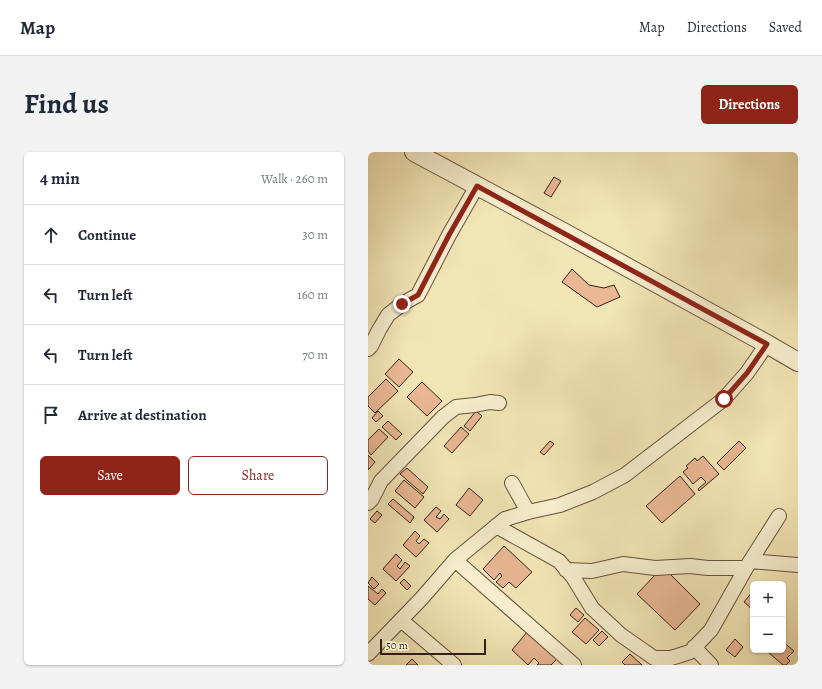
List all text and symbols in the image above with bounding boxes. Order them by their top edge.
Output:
text: Map [20,15,55,41]
text: Map [639,18,665,37]
text: Directions [687,18,747,37]
text: Saved [769,18,802,37]
text: Find us [24,85,109,123]
button: Directions [701,85,798,124]
text: 4 min [40,167,80,190]
text: Walk · 260 m [261,170,328,187]
icon: ahead [40,224,62,246]
text: Continue [78,225,136,245]
text: 30 m [302,226,328,243]
icon: left [40,284,62,306]
text: Turn left [78,285,133,305]
text: 160 m [297,286,328,303]
route end [393,295,411,313]
icon: left [40,344,62,366]
text: Turn left [78,345,133,365]
text: 70 m [302,346,328,363]
route start [715,390,733,408]
icon: arrive [40,404,62,426]
text: Arrive at destination [78,405,207,425]
button: Save [40,456,180,495]
button: Share [188,456,328,495]
map controls [750,581,786,653]
button: + [750,581,786,617]
button: − [750,617,786,653]
scale bar [380,637,486,656]
text: 50 m [386,638,408,653]

